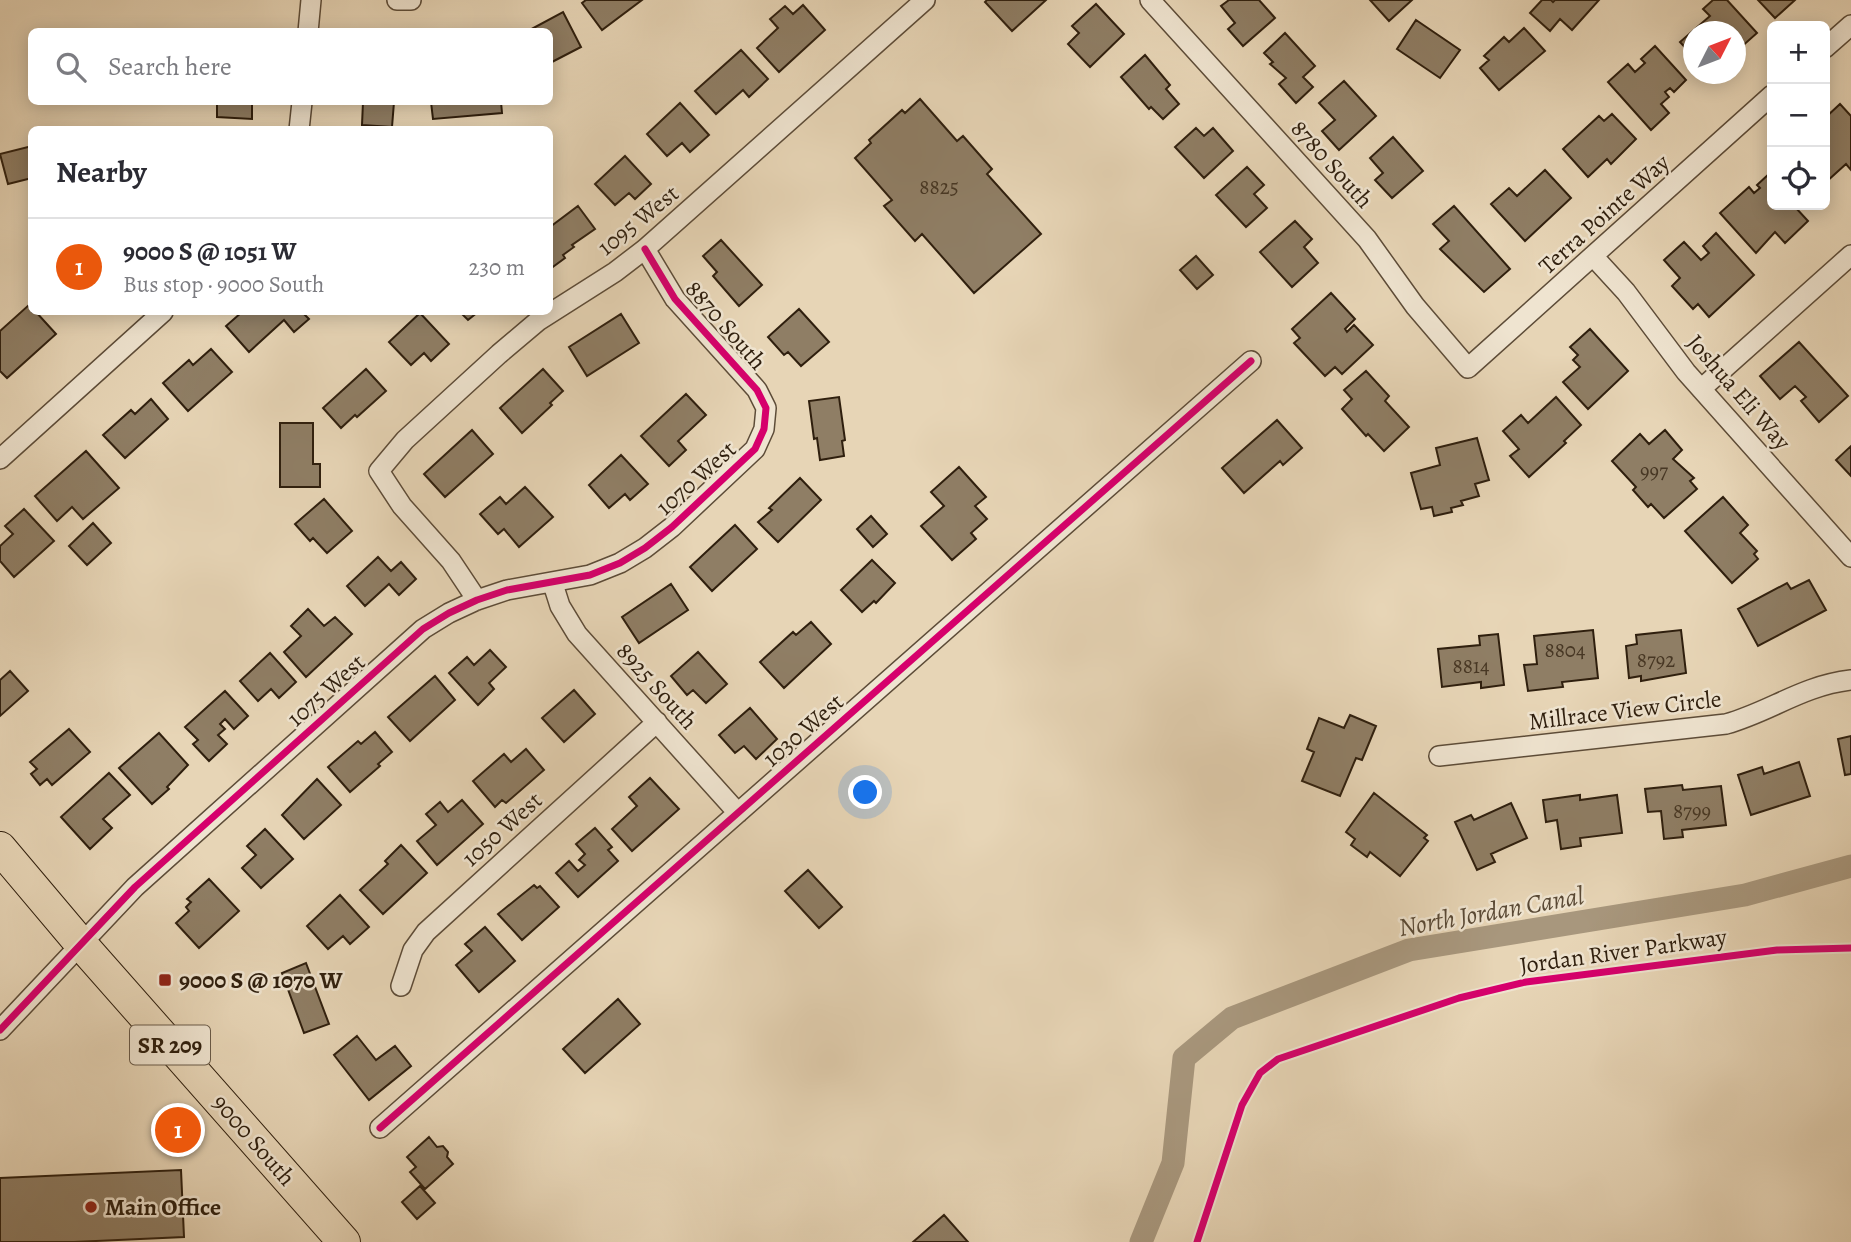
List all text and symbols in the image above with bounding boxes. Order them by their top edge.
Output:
north arrow [1683,21,1746,84]
map controls [1767,21,1830,210]
button: + [1767,21,1830,84]
search box [28,28,553,105]
icon: search [52,48,90,86]
text: Search here [108,49,232,84]
button: − [1767,84,1830,147]
street label: 8780 South [1284,113,1380,215]
street label: Terra Pointe Way [1532,146,1677,281]
button: locate [1767,147,1830,210]
text: Nearby [56,152,147,192]
house number: 8825 [919,173,959,201]
street label: 1095 West [591,177,685,263]
text: 9000 S @ 1051 W [123,234,297,269]
text: 1 [75,252,83,283]
text: 230 m [469,252,525,283]
text: Bus stop · 9000 South [123,269,324,300]
street label: 8870 South [678,273,774,377]
street label: Joshua Eli Way [1680,327,1798,457]
street label: 1070 West [649,433,743,523]
house number: 997 [1640,457,1668,485]
street label: 8925 South [609,636,705,737]
house number: 8804 [1544,636,1586,664]
street label: 1075 West [280,646,372,734]
house number: 8792 [1637,646,1675,674]
house number: 8814 [1452,652,1490,680]
street label: Millrace View Circle [1527,682,1723,738]
street label: 1030 West [756,686,850,774]
your location [848,775,882,809]
street label: 1050 West [455,784,549,874]
house number: 8799 [1673,797,1711,825]
water label: North Jordan Canal [1396,878,1587,945]
street label: Jordan River Parkway [1517,921,1729,981]
place label: 9000 S @ 1070 W [179,964,344,996]
marker: 9000 S @ 1070 W [157,972,173,988]
road number: SR 209 [130,1026,210,1064]
street label: 9000 South [205,1087,303,1193]
pin: 1 [155,1104,201,1156]
place label: Main Office [105,1191,221,1223]
marker: Main Office [83,1199,99,1215]

